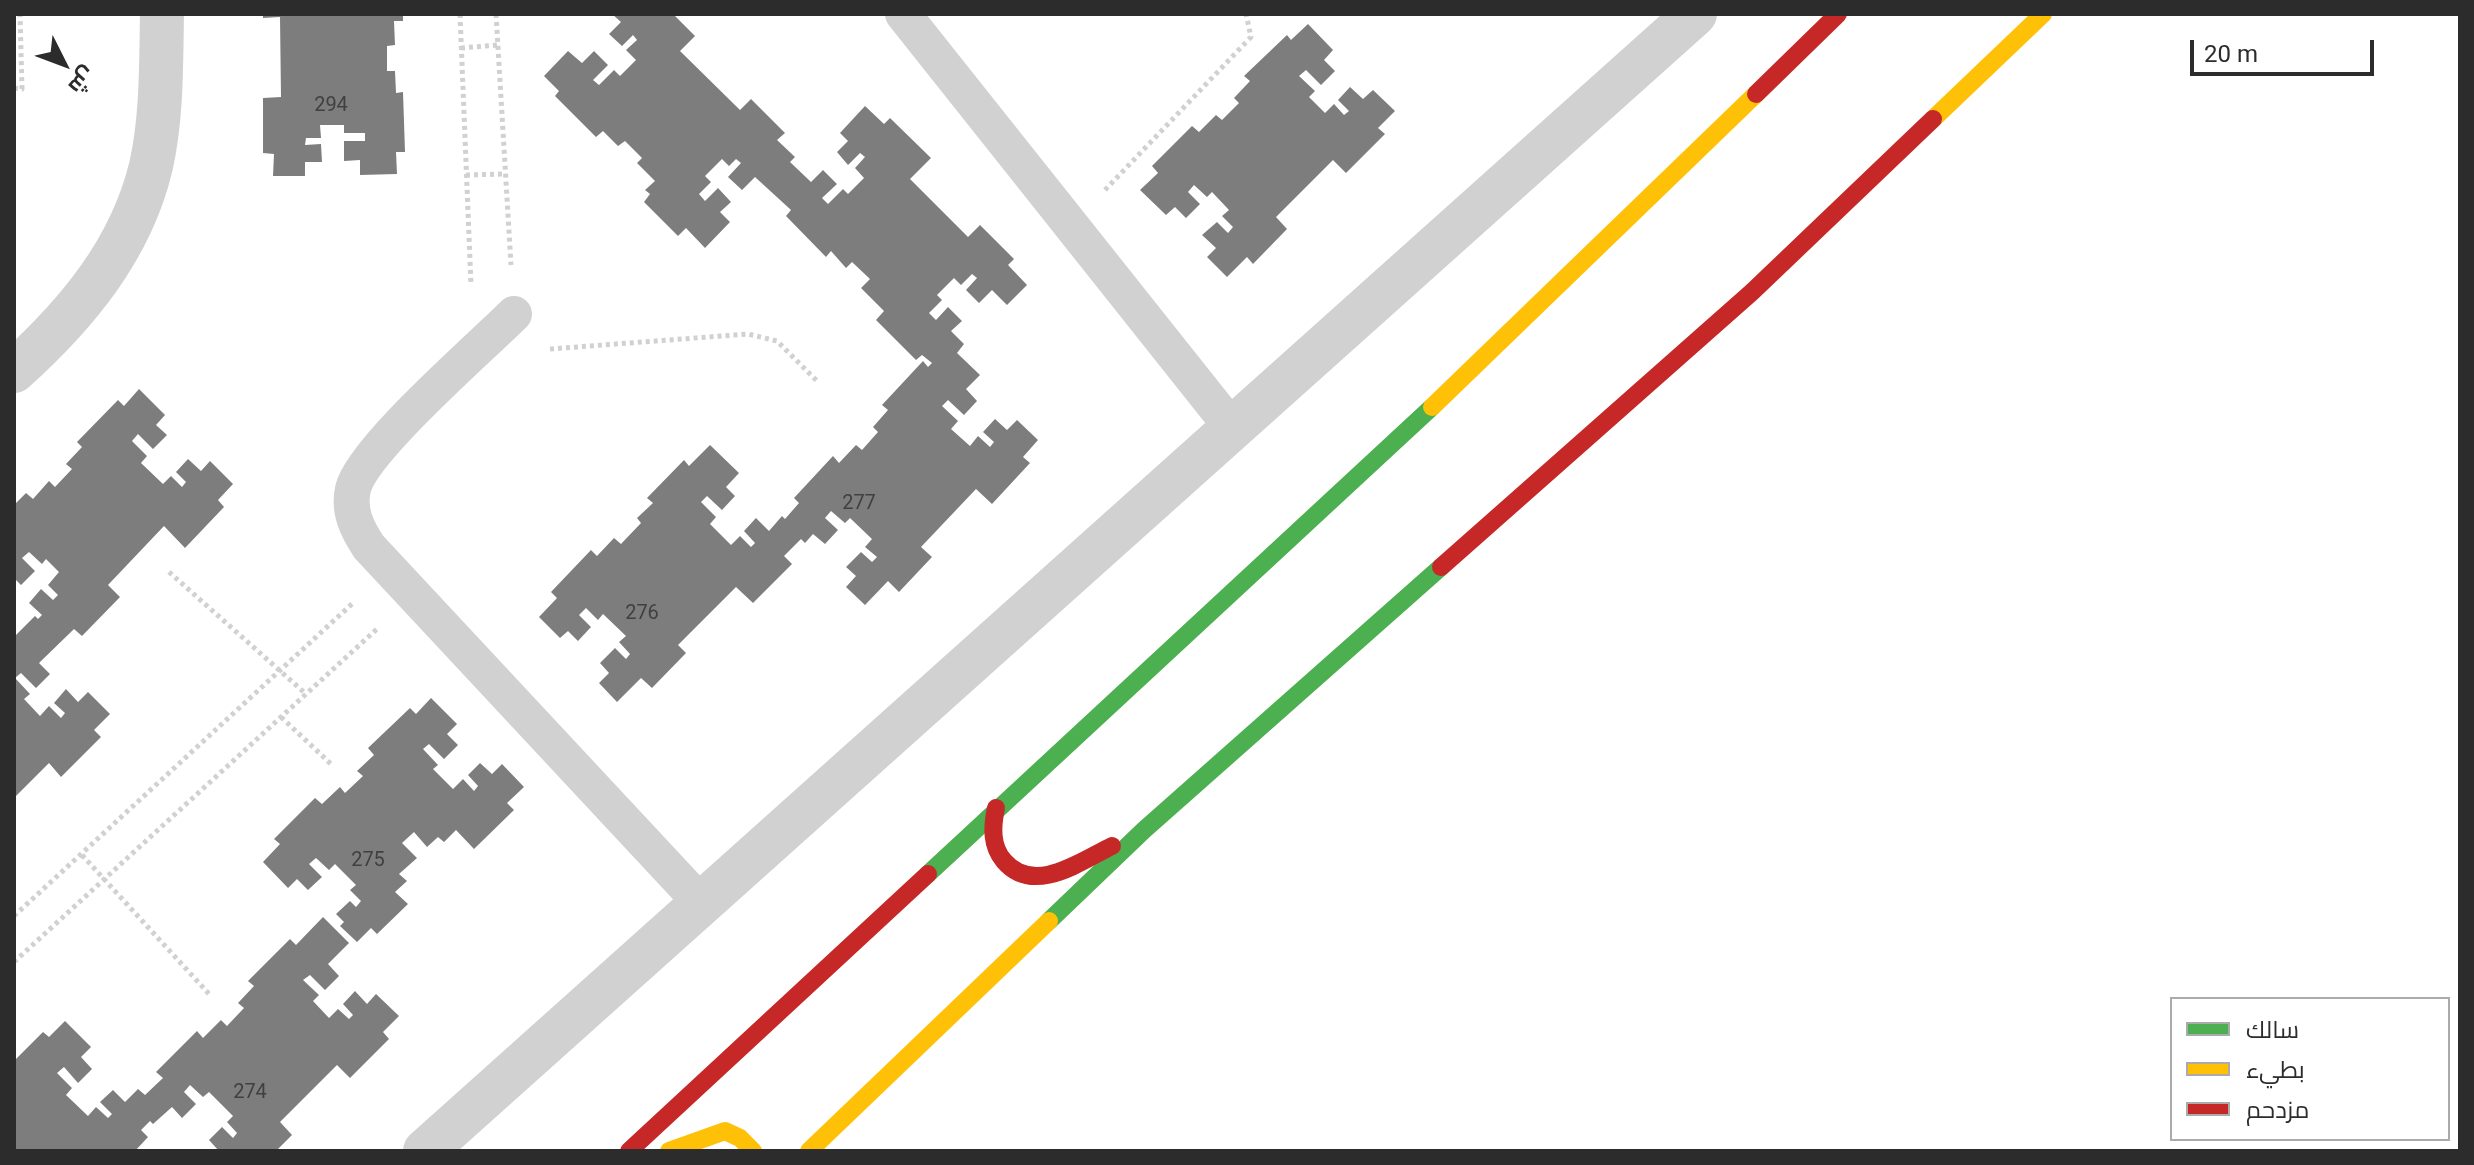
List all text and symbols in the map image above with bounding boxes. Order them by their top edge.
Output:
north arrow [24,24,104,104]
scale bar [2194,24,2378,74]
text: 20 m [2204,40,2258,68]
text: ش [63,62,101,99]
house number: 294 [314,94,348,118]
house number: 277 [842,492,876,516]
house number: 276 [625,602,659,626]
house number: 275 [351,849,385,873]
legend [2170,997,2450,1141]
text: سالك [2246,1016,2299,1044]
text: بطيء [2246,1056,2305,1084]
house number: 274 [233,1081,267,1105]
text: مزدحم [2246,1096,2309,1124]

